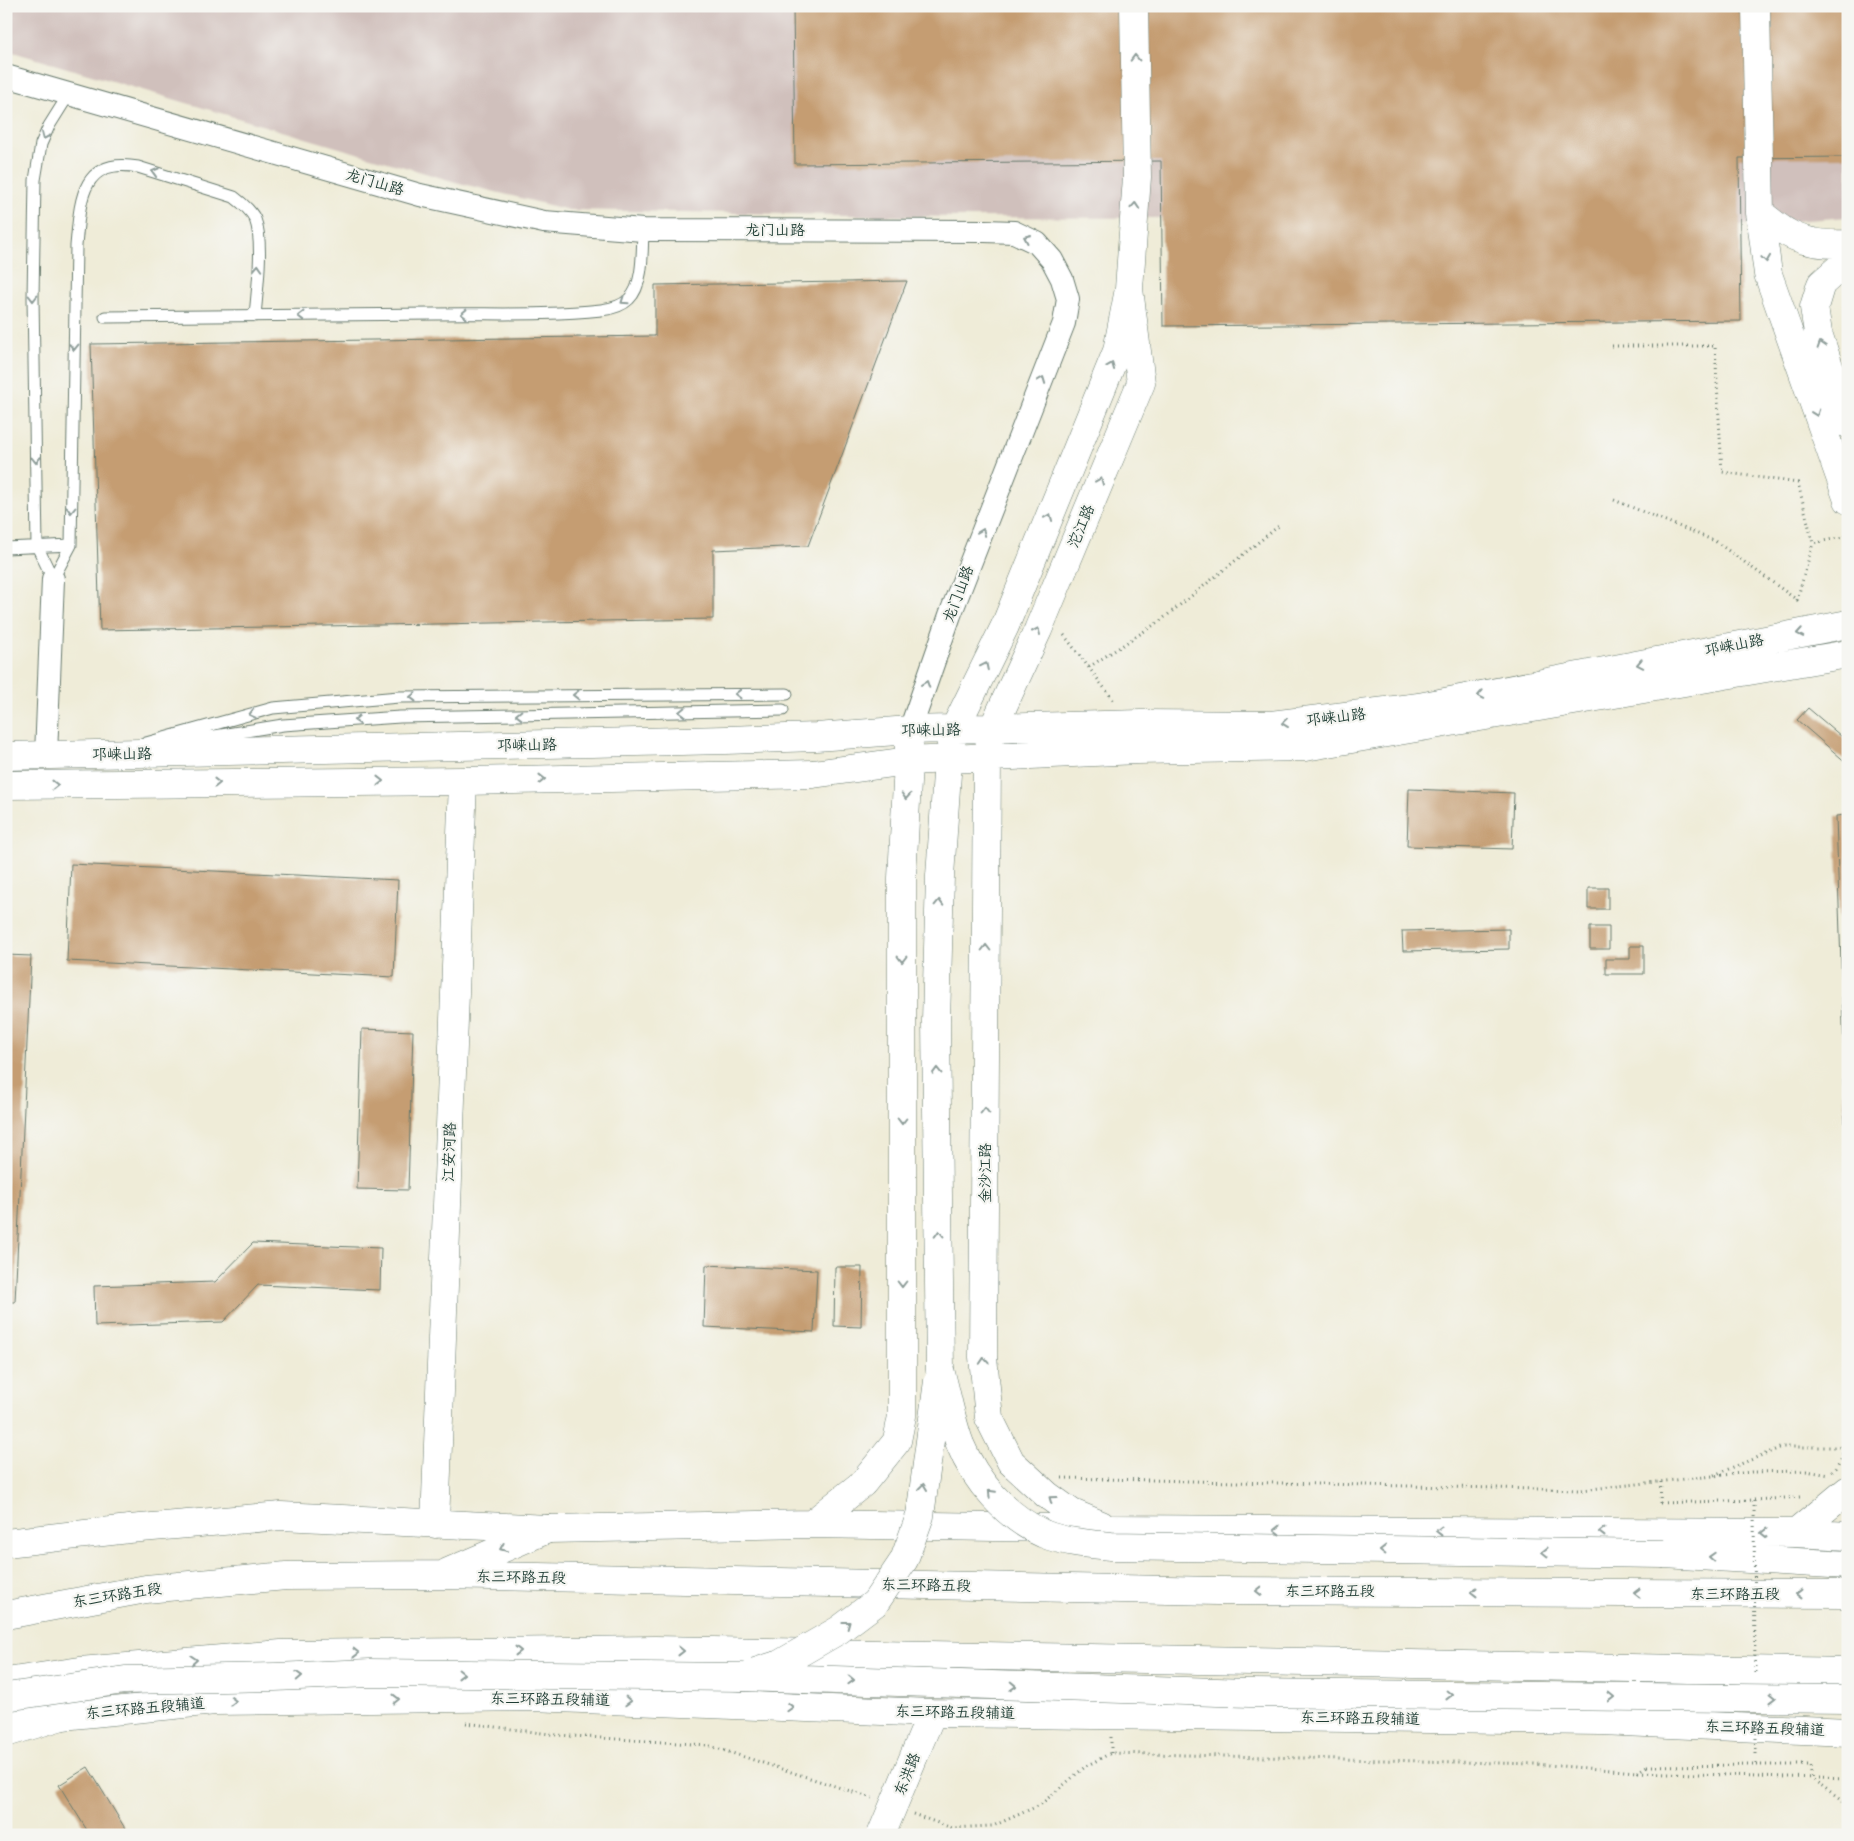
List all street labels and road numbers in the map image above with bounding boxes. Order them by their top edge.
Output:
street label: 龙门山路 [344,165,406,199]
street label: 龙门山路 [745,221,805,239]
street label: 沱江路 [1064,502,1098,550]
street label: 龙门山路 [939,563,977,625]
street label: 邛崃山路 [1703,630,1765,660]
street label: 邛崃山路 [1305,704,1367,730]
street label: 邛崃山路 [901,720,961,740]
street label: 邛崃山路 [497,735,557,755]
street label: 邛崃山路 [92,744,152,764]
street label: 江安河路 [439,1122,459,1182]
street label: 金沙江路 [976,1143,994,1203]
street label: 东三环路五段 [476,1567,566,1587]
street label: 东三环路五段 [881,1575,971,1595]
street label: 东三环路五段 [71,1579,163,1611]
street label: 东三环路五段 [1285,1582,1375,1600]
street label: 东三环路五段 [1690,1585,1780,1603]
street label: 东三环路五段辅道 [490,1689,610,1709]
street label: 东三环路五段辅道 [84,1694,206,1722]
street label: 东三环路五段辅道 [895,1702,1015,1722]
street label: 东三环路五段辅道 [1300,1708,1420,1728]
street label: 东三环路五段辅道 [1705,1717,1825,1739]
street label: 东洪路 [890,1750,924,1798]

